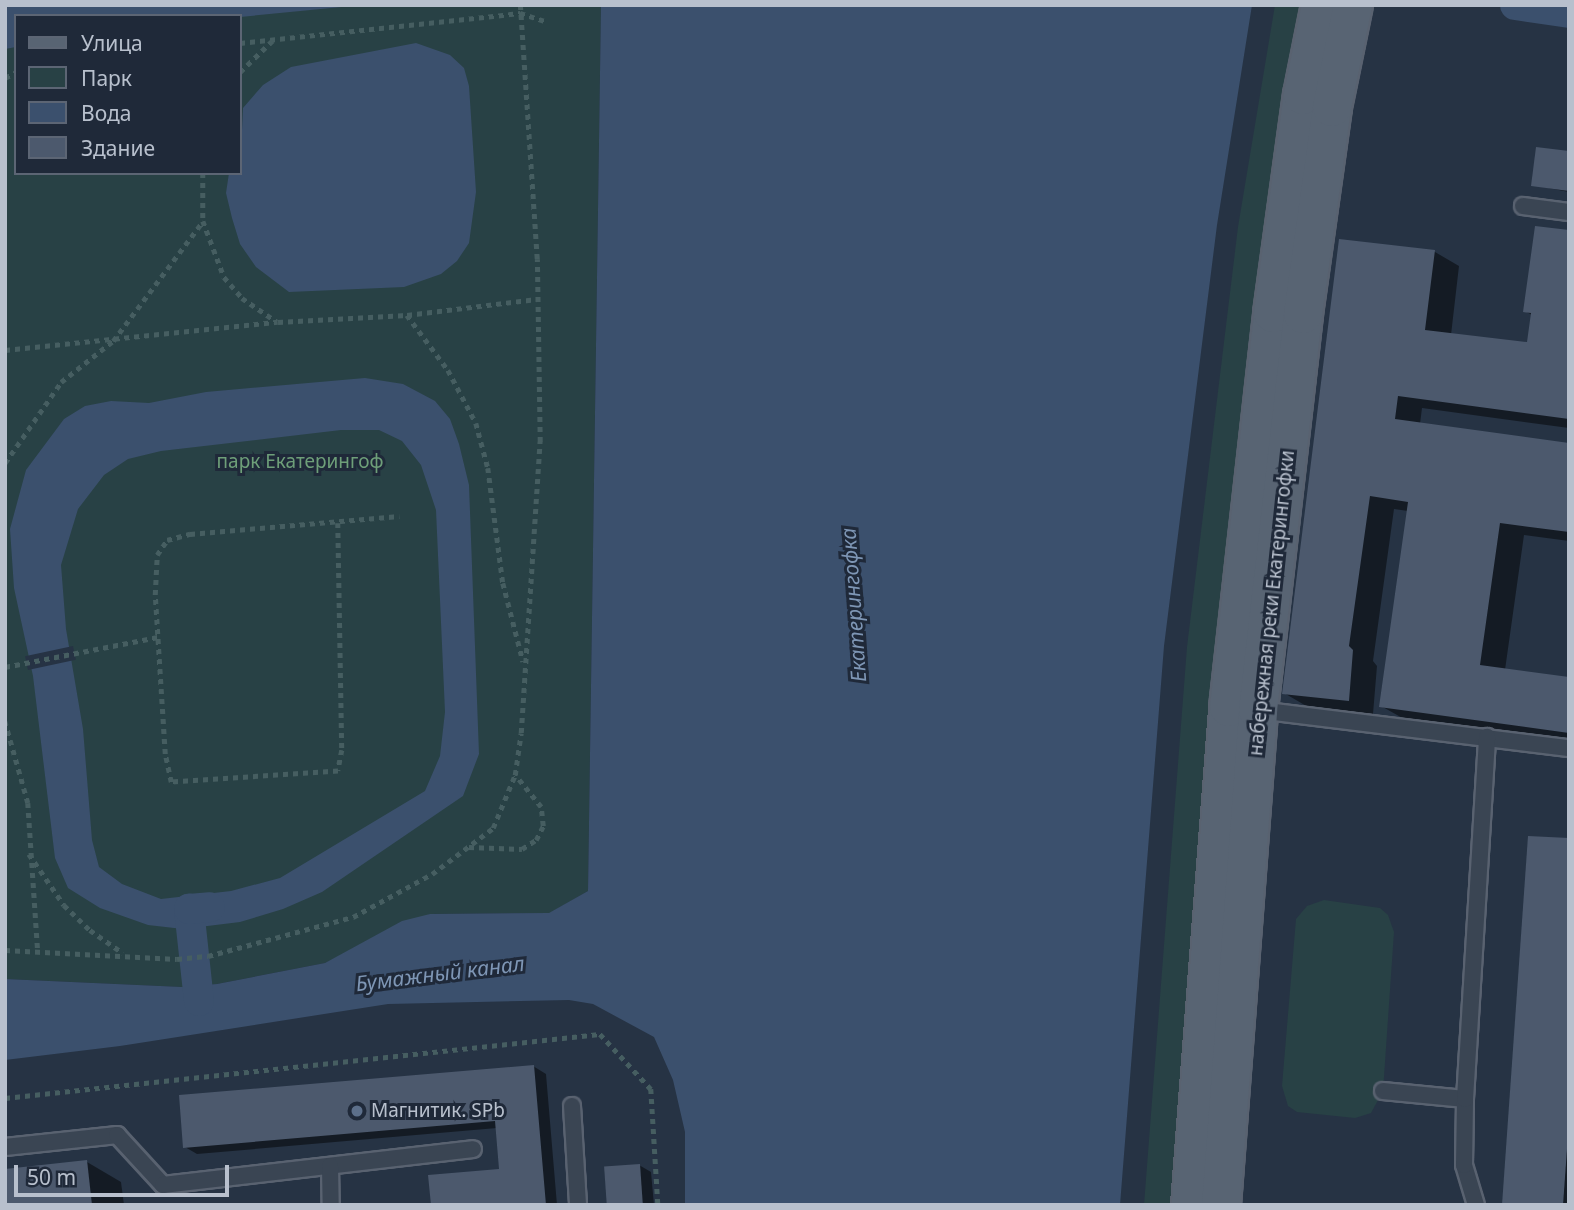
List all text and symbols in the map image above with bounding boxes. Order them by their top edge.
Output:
legend [14,14,242,175]
text: Улица [81,29,143,57]
text: Парк [81,64,132,92]
text: Вода [81,99,131,127]
text: Здание [81,134,155,162]
street label: набережная реки Екатерингофки [1245,449,1299,757]
park label: парк Екатерингоф [217,451,383,473]
water label: Екатерингофка [835,527,871,683]
water label: Бумажный канал [354,950,526,996]
place label: Магнитик. SPb [371,1100,505,1122]
marker: Магнитик. SPb [349,1103,365,1119]
scale bar [18,1150,233,1194]
text: 50 m [27,1163,76,1191]

